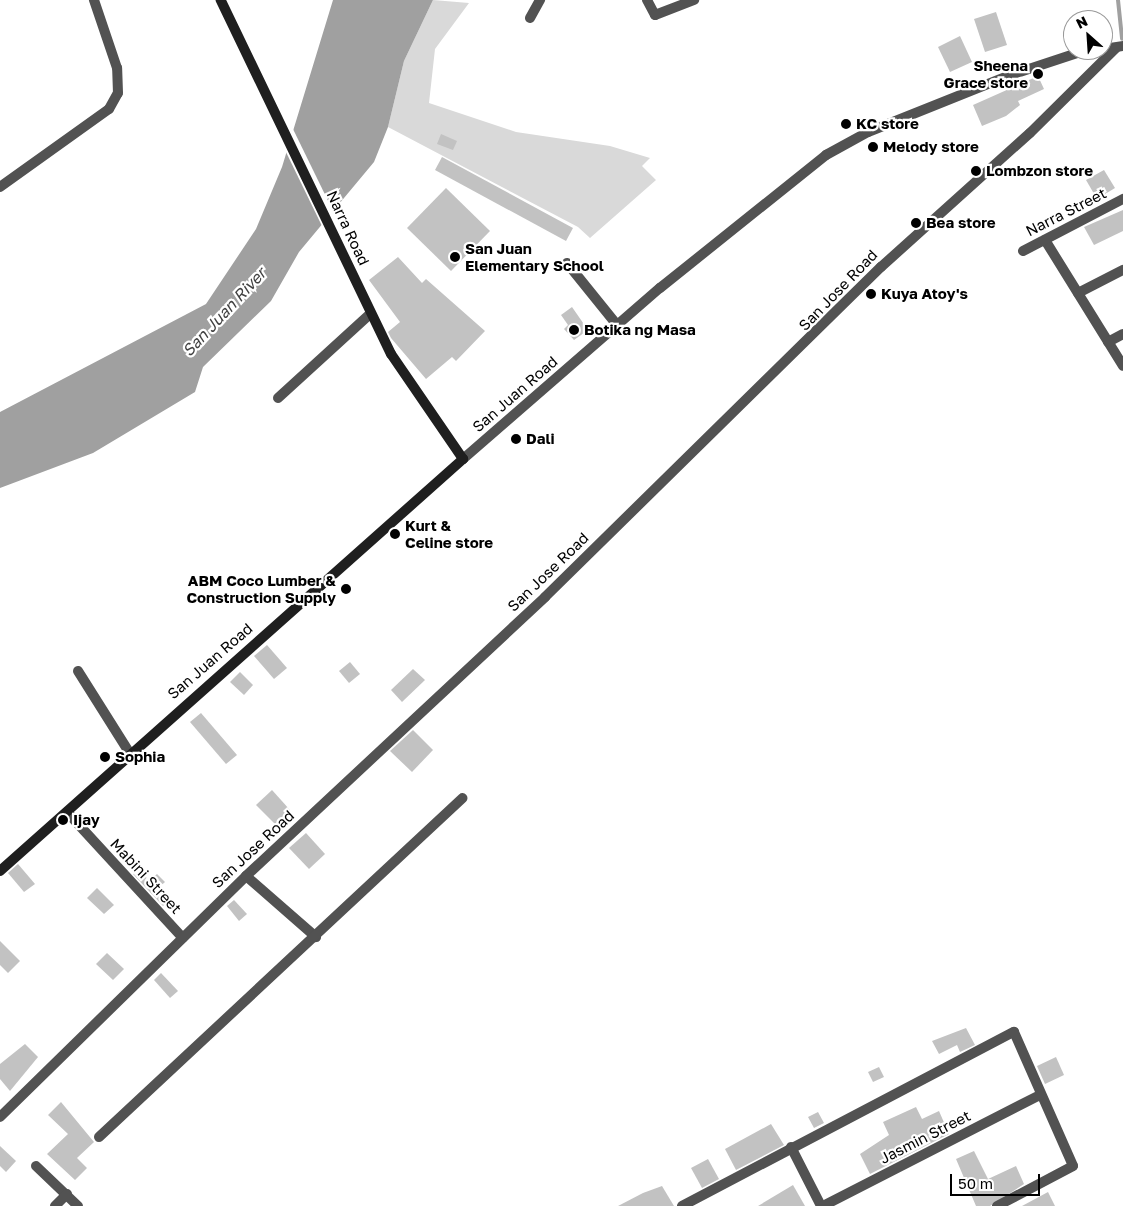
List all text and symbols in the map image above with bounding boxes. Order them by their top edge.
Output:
north arrow [1063,10,1113,60]
text: N [1073,12,1090,32]
place label: Sheena Grace store [944,56,1028,91]
marker: Sheena Grace store [1032,68,1044,80]
place label: KC store [856,115,919,133]
marker: KC store [840,118,852,130]
place label: Melody store [883,138,979,156]
marker: Melody store [867,141,879,153]
place label: Lombzon store [986,162,1093,180]
marker: Lombzon store [970,165,982,177]
street label: Narra Street [1023,184,1109,240]
street label: Narra Road [323,188,373,268]
place label: Bea store [926,214,996,232]
marker: Bea store [910,217,922,229]
place label: San Juan Elementary School [465,239,604,274]
street label: San Jose Road [795,246,881,334]
marker: San Juan Elementary School [449,251,461,263]
water label: San Juan River [178,264,270,360]
place label: Kuya Atoy's [881,285,968,303]
marker: Kuya Atoy's [865,288,877,300]
place label: Botika ng Masa [584,321,696,339]
marker: Botika ng Masa [568,324,580,336]
street label: San Juan Road [469,352,561,436]
place label: Dali [526,430,555,448]
marker: Dali [510,433,522,445]
place label: Kurt & Celine store [405,516,493,551]
marker: Kurt & Celine store [389,528,401,540]
street label: San Jose Road [504,529,592,615]
place label: ABM Coco Lumber & Construction Supply [186,571,336,606]
marker: ABM Coco Lumber & Construction Supply [340,583,352,595]
street label: San Juan Road [164,619,256,703]
place label: Sophia [115,748,165,766]
marker: Sophia [99,751,111,763]
street label: San Jose Road [208,806,298,892]
place label: Ijay [73,811,100,829]
marker: Ijay [57,814,69,826]
street label: Mabini Street [107,835,185,917]
street label: Jasmin Street [877,1106,973,1168]
scale bar [953,1164,1043,1196]
text: 50 m [958,1174,993,1192]

